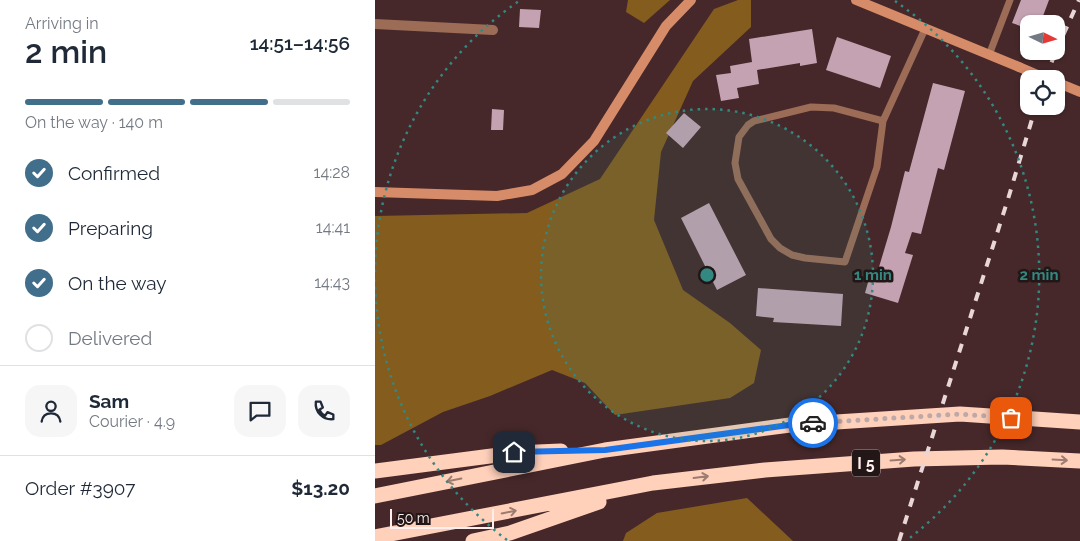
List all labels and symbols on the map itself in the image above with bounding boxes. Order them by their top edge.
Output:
north arrow [1020,15,1065,60]
centre of rings [698,266,716,284]
text: 1 min [854,266,892,284]
text: 2 min [1020,266,1058,284]
pin [990,397,1032,439]
courier [788,398,838,448]
pin [493,431,535,473]
road number: I 5 [852,449,880,476]
one-way arrow [1052,455,1068,465]
one-way arrow [889,456,905,465]
one-way arrow [693,472,709,482]
one-way arrow [447,476,463,485]
scale bar [390,506,494,529]
one-way arrow [501,506,517,516]

